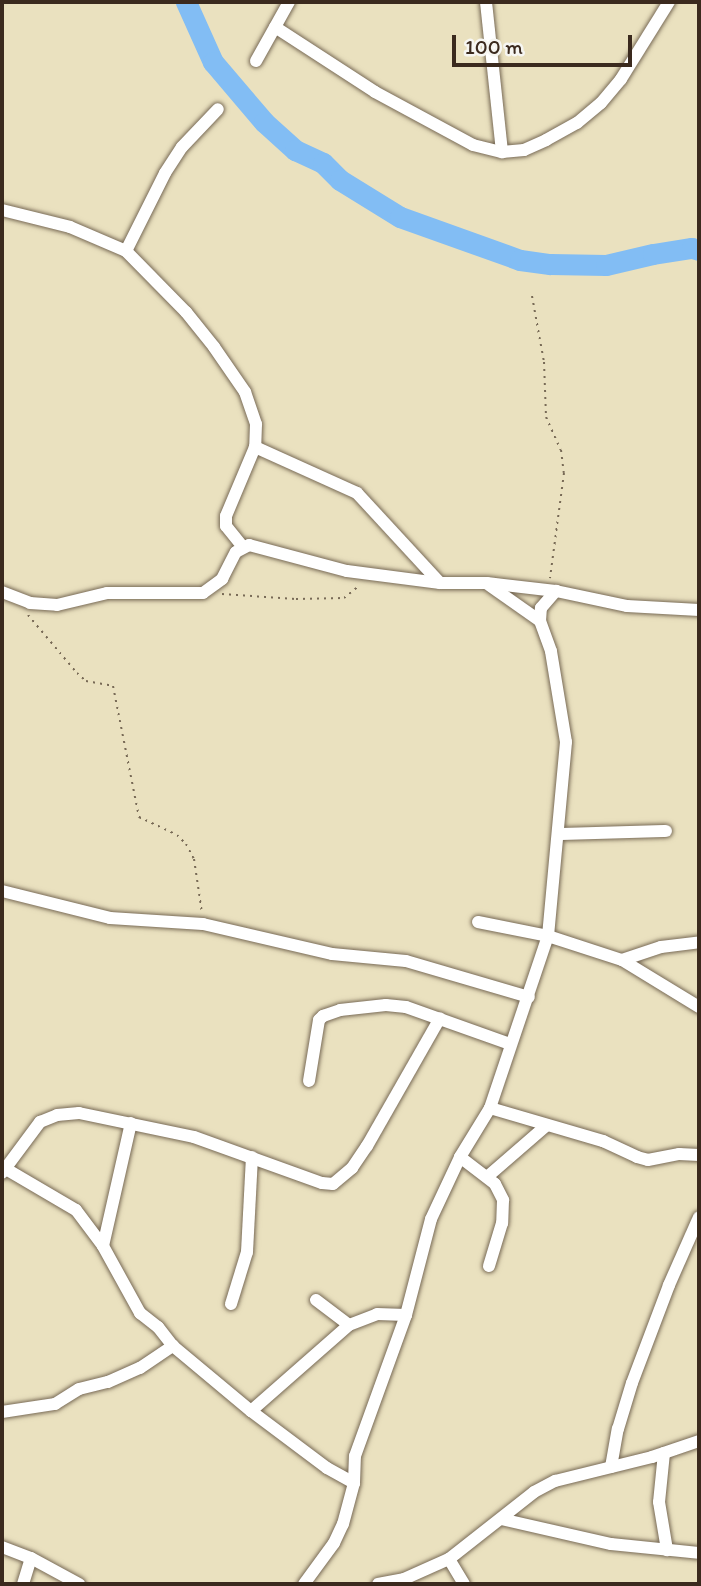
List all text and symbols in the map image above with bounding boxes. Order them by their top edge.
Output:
scale bar [456,21,636,65]
text: 100 m [465,34,523,59]

